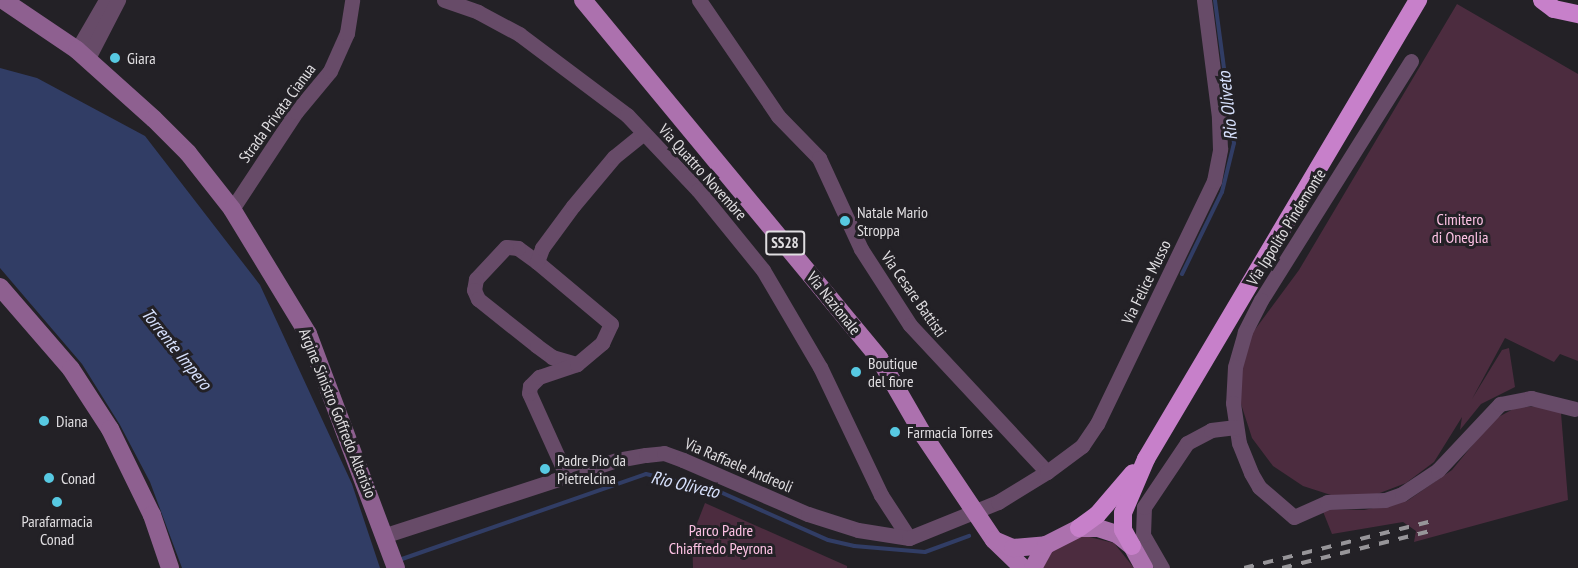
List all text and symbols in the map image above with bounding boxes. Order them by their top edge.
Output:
place label: Giara [127,48,156,68]
marker: Giara [108,51,122,65]
street label: Strada Privata Cianua [235,60,319,166]
water label: Rio Oliveto [1214,71,1242,141]
street label: Via Quattro Novembre [655,120,751,224]
street label: Via Ippolito Pindemonte [1242,165,1330,289]
place label: Natale Mario Stroppa [857,202,928,240]
park label: Cimitero di Oneglia [1432,209,1488,247]
marker: Natale Mario Stroppa [838,214,852,228]
road number: SS28 [764,231,806,255]
street label: Via Felice Musso [1117,237,1175,327]
street label: Via Cesare Battisti [878,248,950,340]
street label: Via Nazionale [803,268,865,338]
water label: Torrente Impero [136,304,216,394]
street label: Argine Sinistro Goffredo Alterisio [295,325,381,501]
place label: Boutique del fiore [868,353,918,391]
marker: Boutique del fiore [849,365,863,379]
place label: Diana [56,411,88,431]
marker: Diana [37,414,51,428]
place label: Farmacia Torres [907,422,993,442]
marker: Farmacia Torres [888,425,902,439]
street label: Via Raffaele Andreoli [682,433,796,497]
place label: Padre Pio da Pietrelcina [557,450,626,488]
marker: Padre Pio da Pietrelcina [538,462,552,476]
water label: Rio Oliveto [649,467,721,503]
place label: Conad [61,468,95,488]
marker: Conad [42,471,56,485]
marker: Parafarmacia Conad [50,495,64,509]
place label: Parafarmacia Conad [21,511,93,549]
park label: Parco Padre Chiaffredo Peyrona [669,520,773,558]

